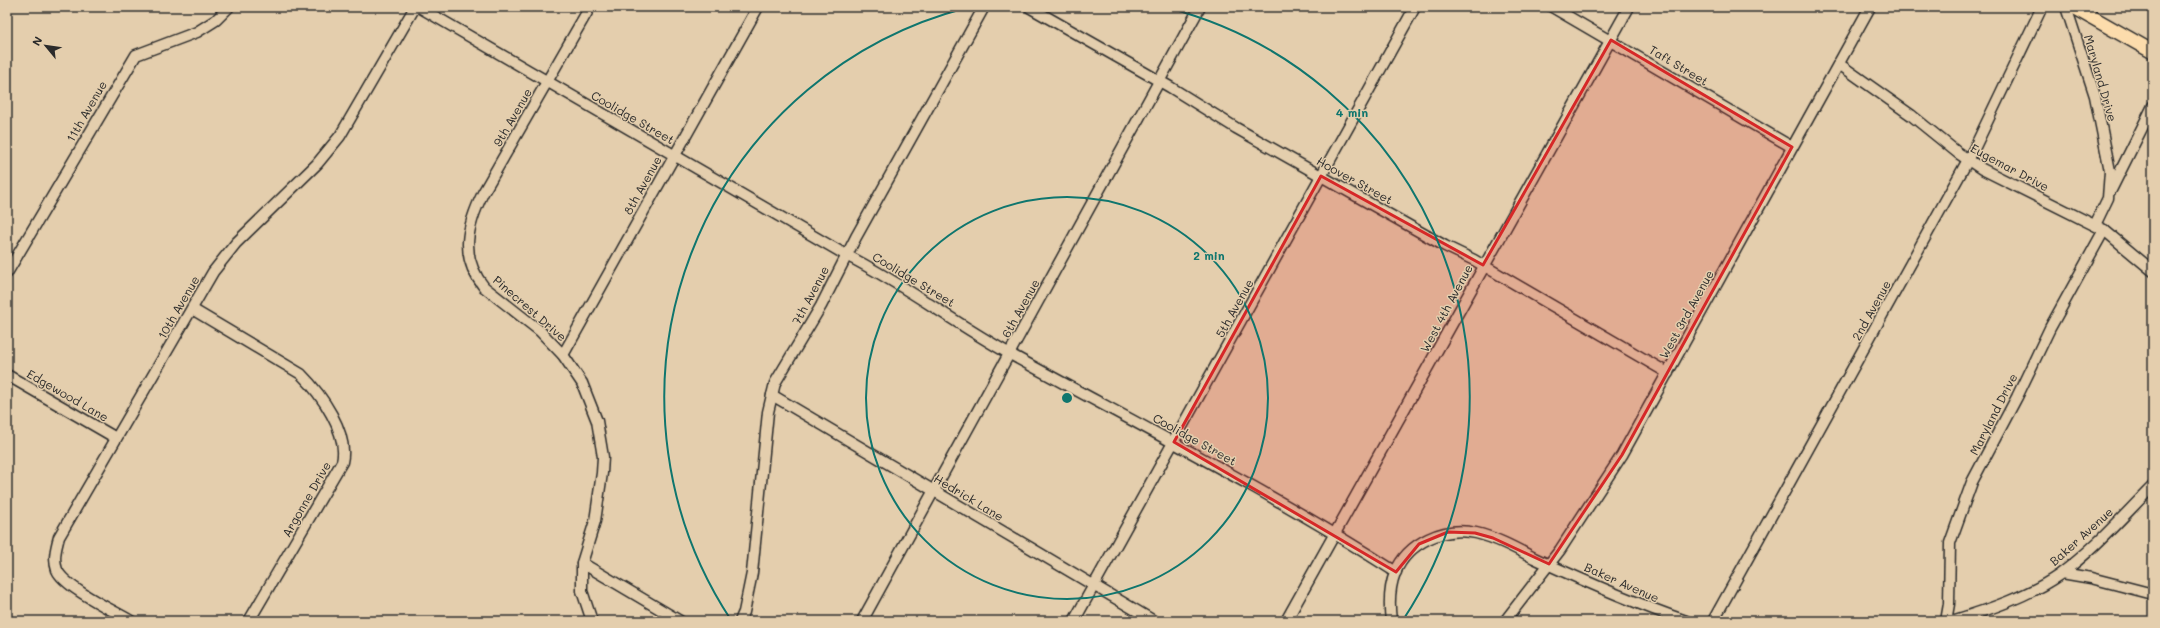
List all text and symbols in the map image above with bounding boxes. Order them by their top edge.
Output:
north arrow [26,26,66,66]
street label: Maryland Drive [2081,33,2121,123]
text: N [28,34,45,48]
street label: Taft Street [1647,41,1711,89]
street label: 11th Avenue [62,77,110,145]
street label: 9th Avenue [489,85,535,149]
street label: Coolidge Street [588,87,678,147]
text: 4 min [1336,104,1368,120]
street label: Eugemar Drive [1968,140,2052,194]
street label: Hoover Street [1314,152,1396,208]
street label: 8th Avenue [619,153,665,217]
text: 2 min [1193,247,1225,263]
street label: Coolidge Street [870,248,958,310]
street label: West 4th Avenue [1416,261,1476,355]
street label: 7th Avenue [788,263,832,327]
street label: West 3rd Avenue [1655,267,1717,361]
street label: Pinecrest Drive [490,272,570,344]
street label: 10th Avenue [154,273,202,341]
street label: 6th Avenue [997,276,1043,340]
street label: 5th Avenue [1211,276,1257,340]
street label: 2nd Avenue [1848,277,1894,343]
street label: Edgewood Lane [24,365,112,425]
street label: Maryland Drive [1966,370,2020,458]
centre of rings [1060,391,1074,405]
street label: Coolidge Street [1150,409,1240,469]
street label: Argonne Drive [278,458,334,540]
street label: Hedrick Lane [931,470,1007,524]
street label: Baker Avenue [2046,503,2116,569]
street label: Baker Avenue [1582,558,1662,606]

